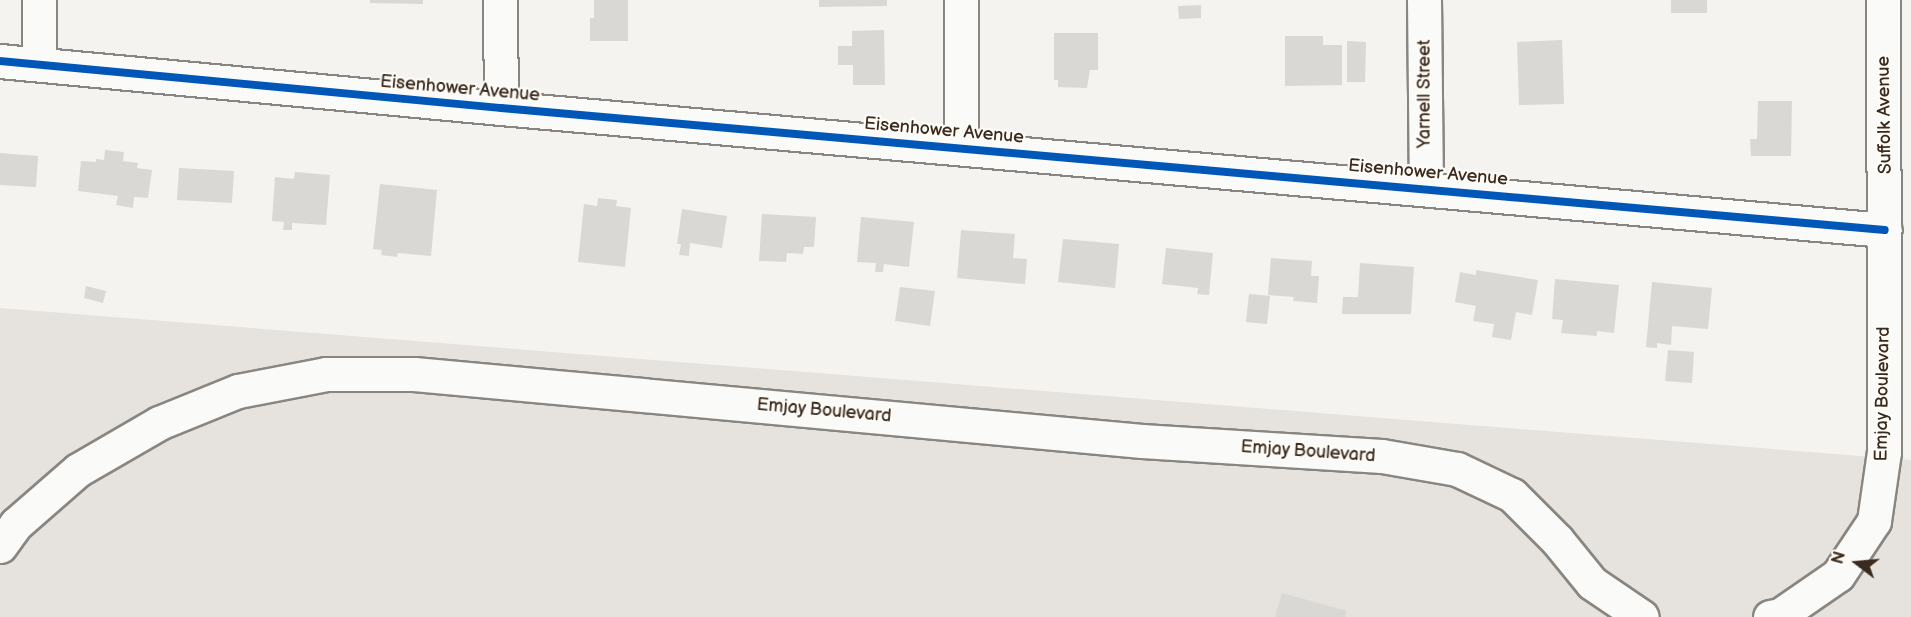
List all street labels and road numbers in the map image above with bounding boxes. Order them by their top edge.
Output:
street label: Yarnell Street [1414,40,1436,148]
street label: Suffolk Avenue [1873,56,1897,174]
street label: Eisenhower Avenue [379,71,541,107]
street label: Eisenhower Avenue [863,113,1025,149]
street label: Eisenhower Avenue [1347,155,1509,191]
street label: Emjay Boulevard [1871,326,1895,462]
street label: Emjay Boulevard [755,394,893,428]
street label: Emjay Boulevard [1239,436,1377,468]

